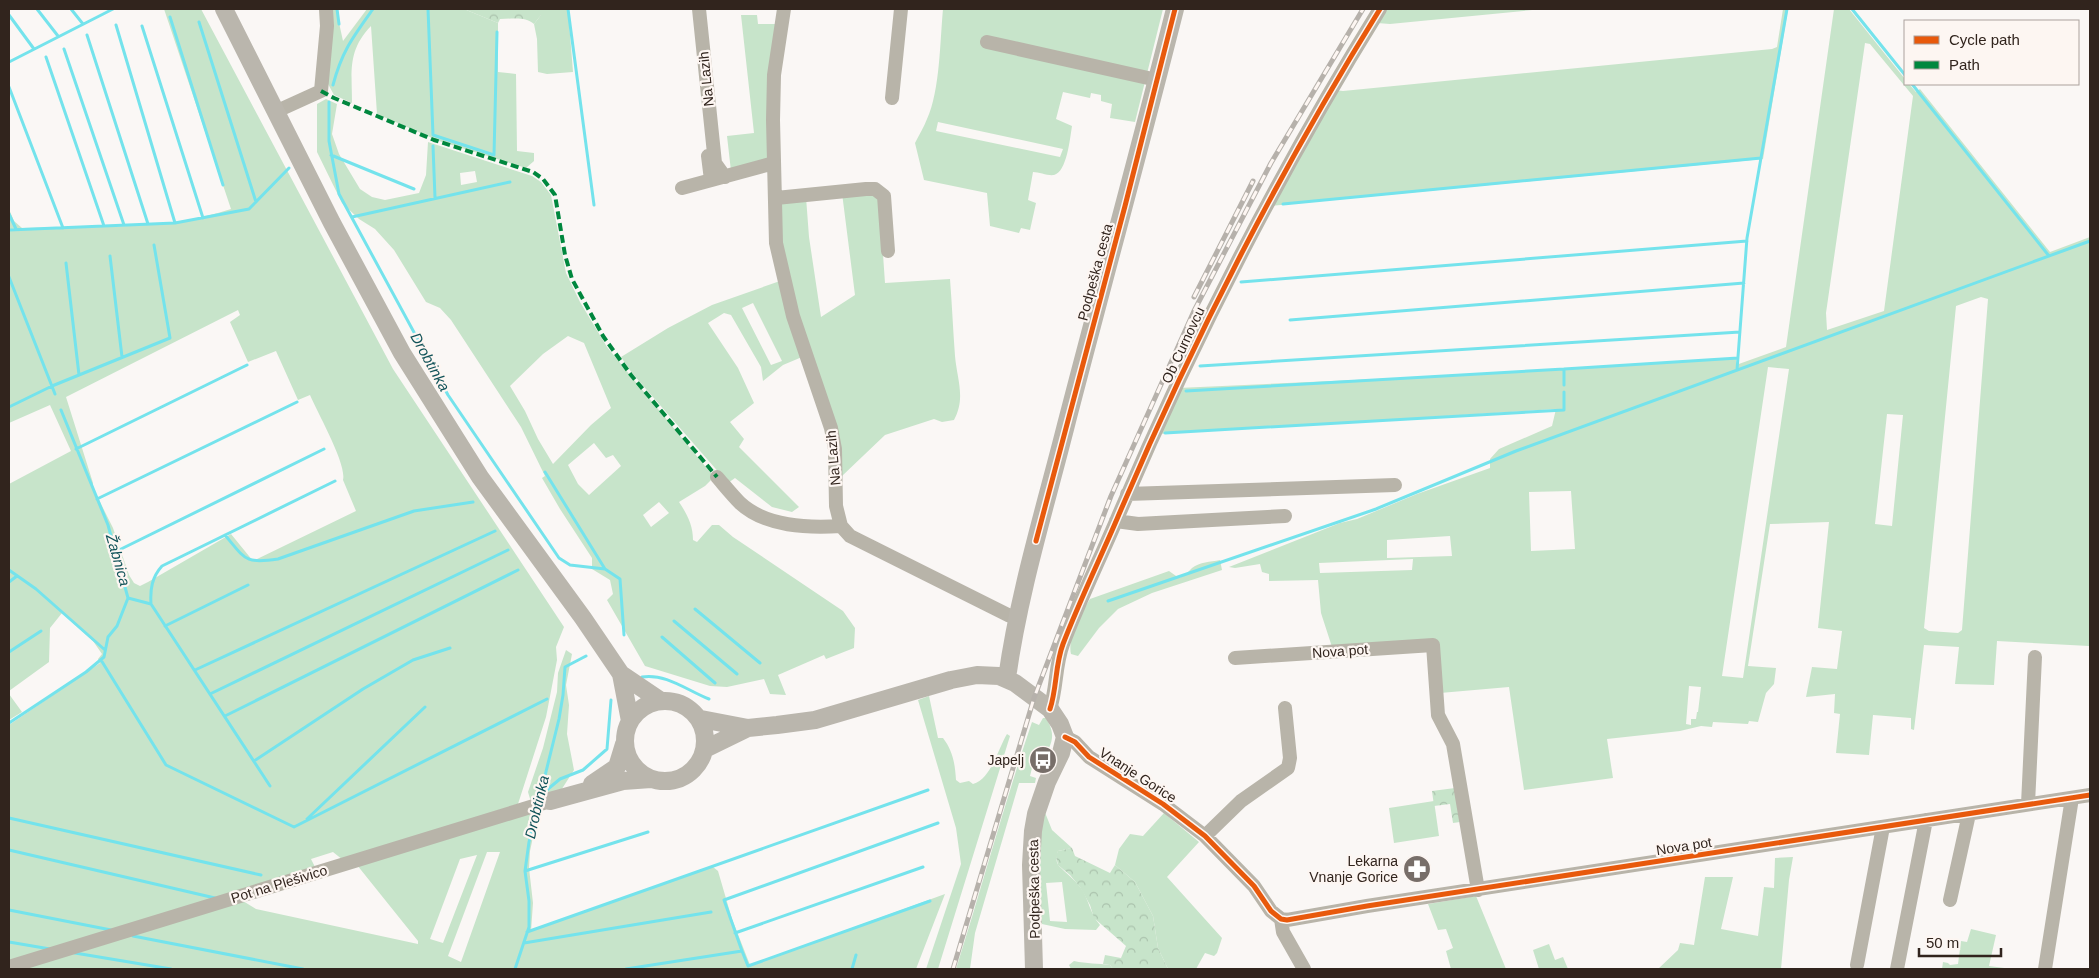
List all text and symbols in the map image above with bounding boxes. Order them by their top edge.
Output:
legend [1904,20,2079,85]
text: Cycle path [1949,31,2020,48]
street label: Na Lazih [695,51,717,107]
text: Path [1949,56,1980,73]
street label: Podpeška cesta [1074,222,1116,322]
street label: Ob Curnovcu [1158,304,1208,386]
water label: Drobtinka [407,330,453,394]
street label: Na Lazih [823,430,843,486]
water label: Žabnica [103,531,134,588]
street label: Nova pot [1311,641,1369,661]
street label: Vnanje Gorice [1096,744,1180,806]
bus stop icon: Japelj [1028,745,1058,775]
place label: Japelj [987,752,1024,768]
water label: Drobtinka [521,774,552,840]
street label: Nova pot [1655,834,1713,858]
street label: Podpeška cesta [1025,839,1043,939]
place label: Lekarna Vnanje Gorice [1309,853,1398,885]
pharmacy icon: Lekarna Vnanje Gorice [1402,854,1432,884]
street label: Pot na Plešivico [229,862,329,906]
scale bar [1919,926,2002,958]
text: 50 m [1926,934,1959,951]

